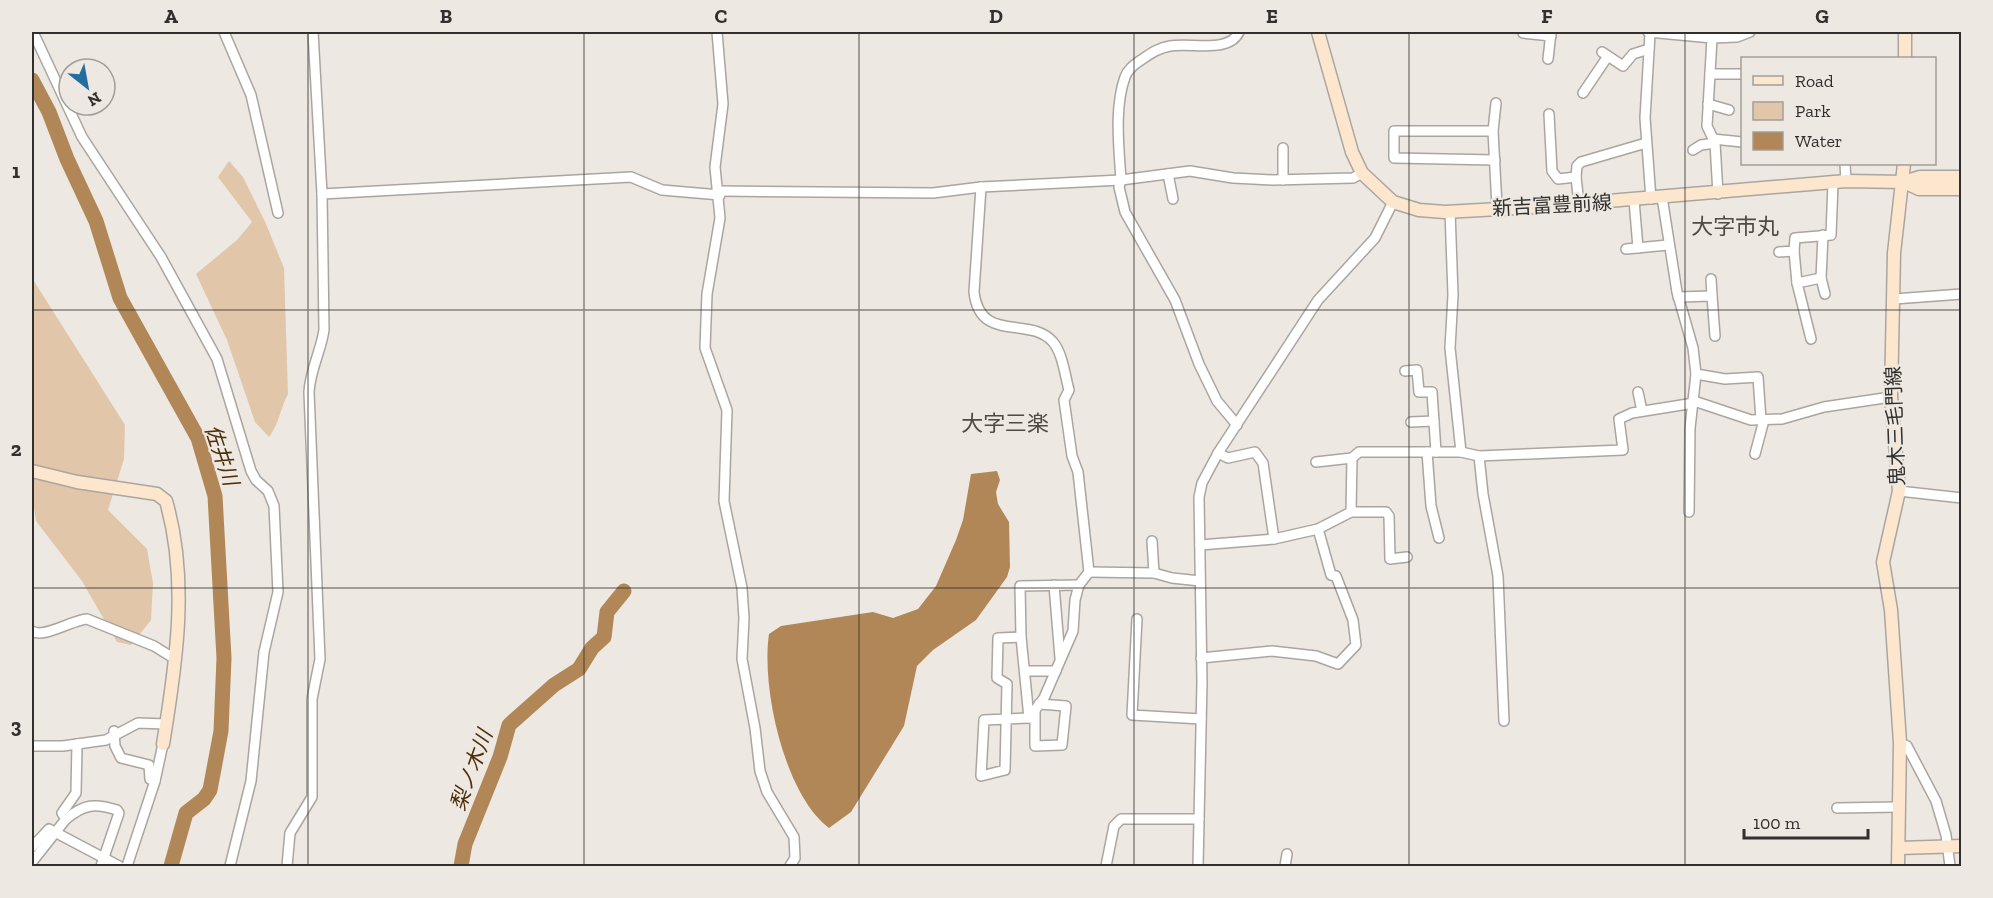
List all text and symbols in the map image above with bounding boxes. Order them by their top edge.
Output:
text: A [164,4,178,28]
text: B [440,4,452,28]
text: C [715,4,728,28]
text: D [989,4,1003,28]
text: E [1266,4,1278,28]
text: F [1541,4,1553,28]
text: G [1815,4,1829,28]
north arrow [57,57,117,117]
legend [1741,57,1936,165]
text: Road [1795,70,1834,92]
text: N [84,88,105,111]
text: Park [1795,100,1831,122]
text: Water [1795,130,1842,152]
text: 1 [12,159,20,183]
street label: 新吉富豊前線 [1491,190,1613,220]
district label: 大字市丸 [1691,213,1779,240]
street label: 鬼木三毛門線 [1881,366,1909,486]
district label: 大字三楽 [961,410,1049,437]
water label: 佐井川 [200,421,245,491]
text: 2 [11,437,22,461]
text: 3 [11,714,22,738]
water label: 梨ノ木川 [445,724,498,814]
scale bar [1744,802,1868,840]
text: 100 m [1753,812,1801,834]

